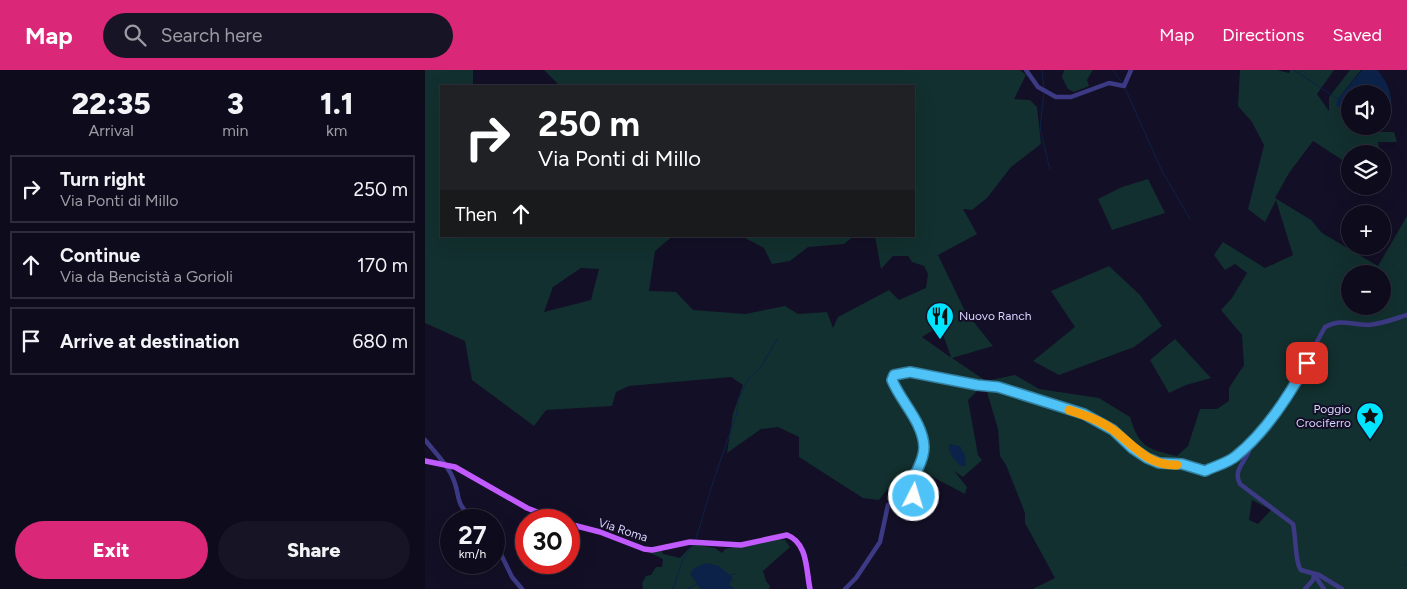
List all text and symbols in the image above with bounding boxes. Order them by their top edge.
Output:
search box [103,13,453,58]
text: Map [25,21,73,50]
icon: search [121,21,149,49]
text: Search here [161,24,262,47]
text: Map [1159,24,1194,46]
text: Directions [1222,24,1304,46]
text: Saved [1332,24,1382,46]
text: 22:35 [71,85,151,122]
text: 3 [227,85,244,122]
text: 1.1 [320,85,354,122]
map controls [1341,85,1391,315]
button: sound [1341,85,1391,135]
text: 250 m [538,103,640,145]
icon: right [455,105,520,170]
text: Arrival [89,121,134,140]
text: min [222,121,249,140]
text: km [326,121,347,140]
text: Via Ponti di Millo [538,145,701,172]
button: layers [1341,145,1391,195]
text: Turn right [60,168,146,191]
icon: right [17,175,45,203]
text: 250 m [353,178,408,201]
text: Via Ponti di Millo [60,191,179,210]
icon: ahead [507,200,535,228]
text: Then [455,203,497,226]
button: + [1341,205,1391,255]
text: Continue [60,244,140,267]
icon: ahead [17,251,45,279]
text: 170 m [357,254,408,277]
button: − [1341,265,1391,315]
text: Via da Bencistà a Gorioli [60,267,233,286]
restaurant icon: Nuovo Ranch [925,301,955,340]
place label: Nuovo Ranch [959,309,1032,323]
icon: arrive [17,327,45,355]
text: Arrive at destination [60,330,239,353]
text: 680 m [353,330,408,353]
pin [1286,342,1328,384]
icon: arrive [1293,349,1321,377]
place icon: Poggio Crociferro [1355,401,1385,440]
place label: Poggio Crociferro [1296,402,1351,430]
position arrow [887,469,939,521]
speed limit sign: 30 [515,509,580,574]
street label: Via Roma [597,515,649,545]
text: 27 [458,520,487,550]
button: Exit [15,521,208,579]
button: Share [218,521,410,579]
text: km/h [459,547,486,561]

